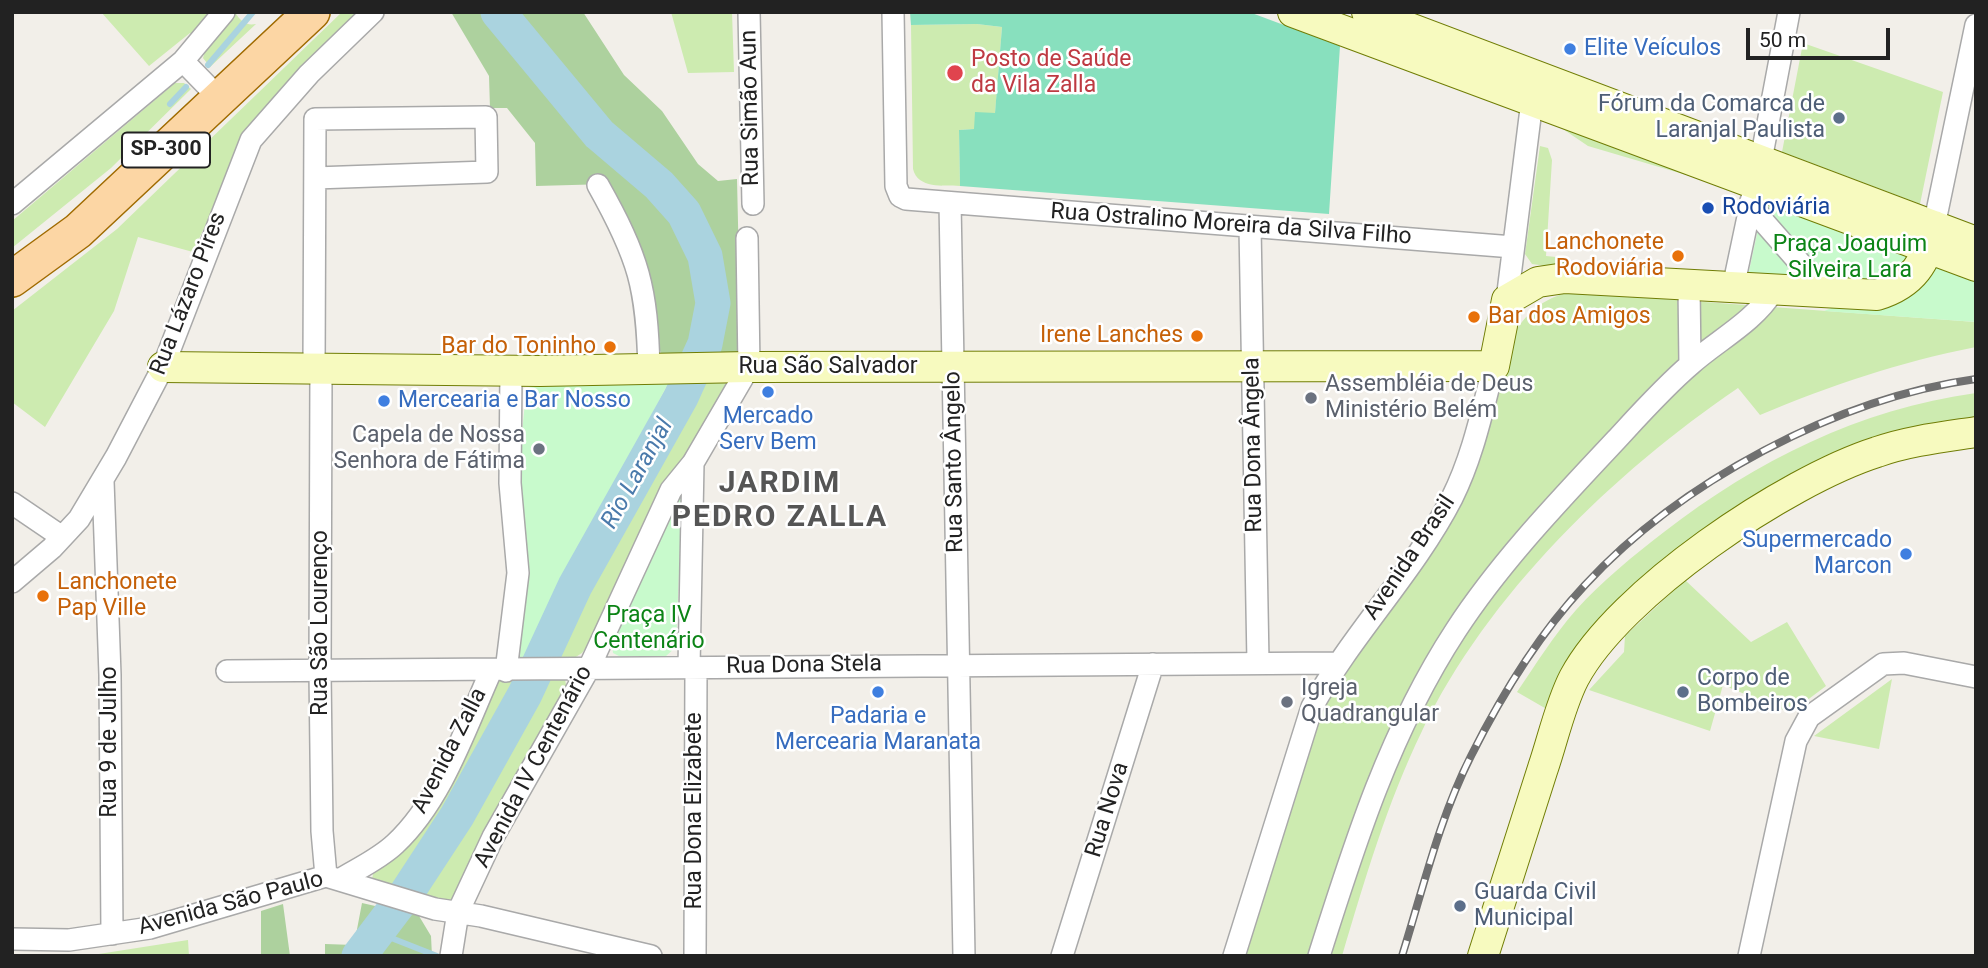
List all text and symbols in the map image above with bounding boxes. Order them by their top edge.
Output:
scale bar [1750,14,1894,58]
text: 50 m [1759,28,1806,52]
street label: Rua Simão Aun [736,30,766,186]
place label: Elite Veículos [1584,35,1721,63]
marker: Elite Veículos [1562,41,1578,57]
place label: Posto de Saúde da Vila Zalla [971,46,1131,100]
marker: Posto de Saúde da Vila Zalla [945,63,965,83]
place label: Fórum da Comarca de Laranjal Paulista [1598,91,1825,145]
marker: Fórum da Comarca de Laranjal Paulista [1831,110,1847,126]
road number: SP-300 [122,132,210,168]
place label: Rodoviária [1722,194,1830,222]
street label: Rua Ostralino Moreira da Silva Filho [1050,199,1412,251]
marker: Rodoviária [1700,200,1716,216]
street label: Rua Lázaro Pires [145,209,233,379]
place label: Lanchonete Rodoviária [1544,229,1664,283]
park label: Praça Joaquim Silveira Lara [1773,231,1927,285]
marker: Lanchonete Rodoviária [1670,248,1686,264]
place label: Bar dos Amigos [1488,303,1651,331]
marker: Bar dos Amigos [1466,309,1482,325]
place label: Irene Lanches [1040,322,1183,350]
marker: Irene Lanches [1189,328,1205,344]
place label: Bar do Toninho [441,333,596,361]
marker: Bar do Toninho [602,339,618,355]
street label: Rua São Salvador [738,353,918,381]
street label: Rua Dona Ângela [1239,357,1269,533]
street label: Rua Santo Ângelo [940,371,970,553]
place label: Assembléia de Deus Ministério Belém [1325,371,1533,425]
marker: Mercado Serv Bem [760,384,776,400]
place label: Mercearia e Bar Nosso [398,387,631,415]
marker: Assembléia de Deus Ministério Belém [1303,390,1319,406]
marker: Mercearia e Bar Nosso [376,393,392,409]
place label: Mercado Serv Bem [719,403,817,457]
water label: Rio Laranjal [596,414,680,534]
place label: Capela de Nossa Senhora de Fátima [334,422,525,476]
marker: Capela de Nossa Senhora de Fátima [531,441,547,457]
district label: JARDIM PEDRO ZALLA [673,466,887,536]
street label: Avenida Brasil [1358,490,1462,626]
place label: Supermercado Marcon [1742,527,1892,581]
street label: Rua São Lourenço [307,530,335,716]
marker: Supermercado Marcon [1898,546,1914,562]
place label: Lanchonete Pap Ville [57,569,177,623]
marker: Lanchonete Pap Ville [35,588,51,604]
park label: Praça IV Centenário [593,602,705,656]
street label: Rua Dona Stela [726,651,882,681]
street label: Avenida IV Centenário [469,661,599,873]
place label: Corpo de Bombeiros [1697,665,1808,719]
street label: Rua 9 de Julho [96,666,124,818]
place label: Igreja Quadrangular [1301,675,1439,729]
street label: Avenida Zalla [407,684,493,818]
marker: Padaria e Mercearia Maranata [870,684,886,700]
marker: Corpo de Bombeiros [1675,684,1691,700]
marker: Igreja Quadrangular [1279,694,1295,710]
place label: Padaria e Mercearia Maranata [775,703,981,757]
street label: Rua Dona Elizabete [681,712,709,910]
street label: Rua Nova [1080,759,1136,861]
street label: Avenida São Paulo [135,866,327,942]
place label: Guarda Civil Municipal [1474,879,1597,933]
marker: Guarda Civil Municipal [1452,898,1468,914]

